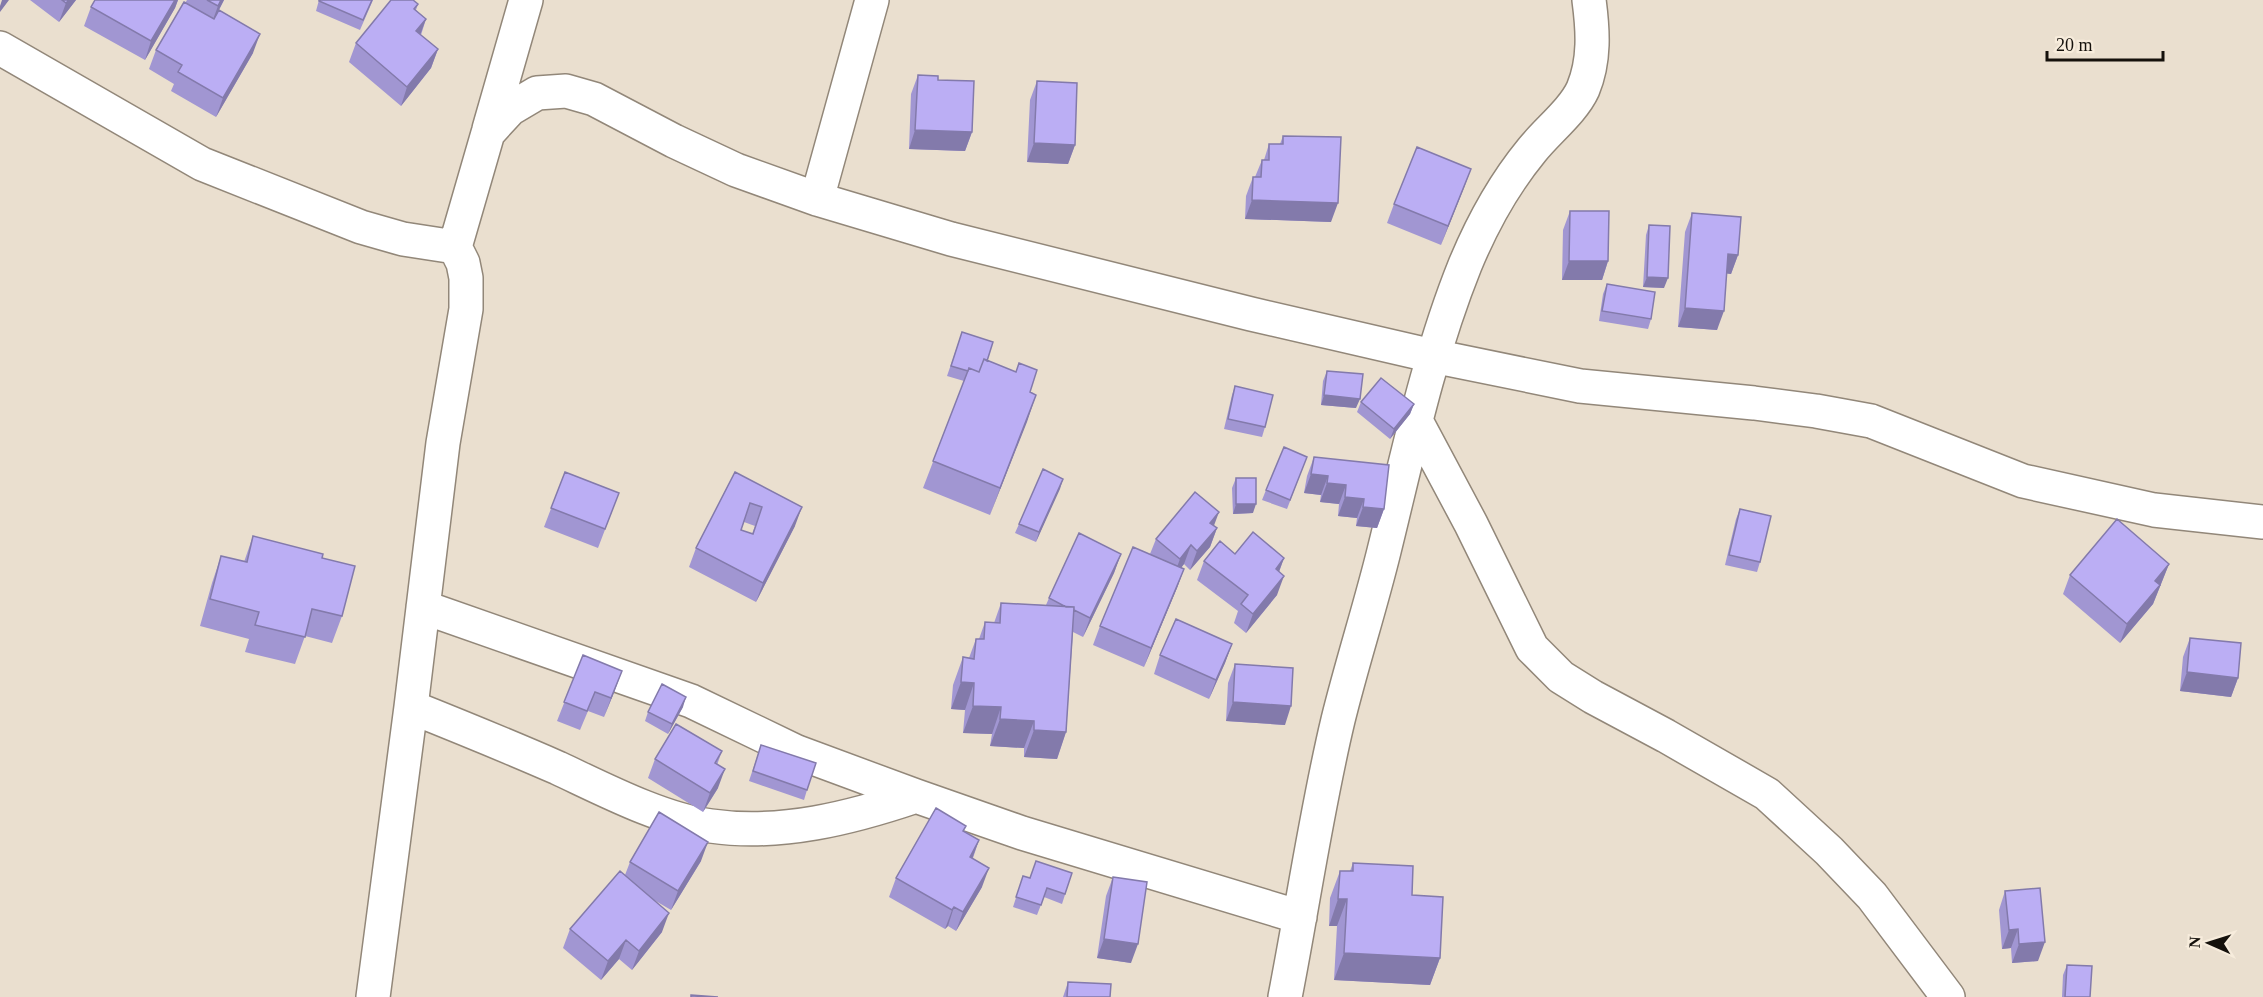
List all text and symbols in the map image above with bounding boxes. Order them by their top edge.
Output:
scale bar [2047,24,2162,62]
text: 20 m [2056,35,2093,55]
north arrow [2179,913,2239,973]
text: N [2186,936,2203,948]

